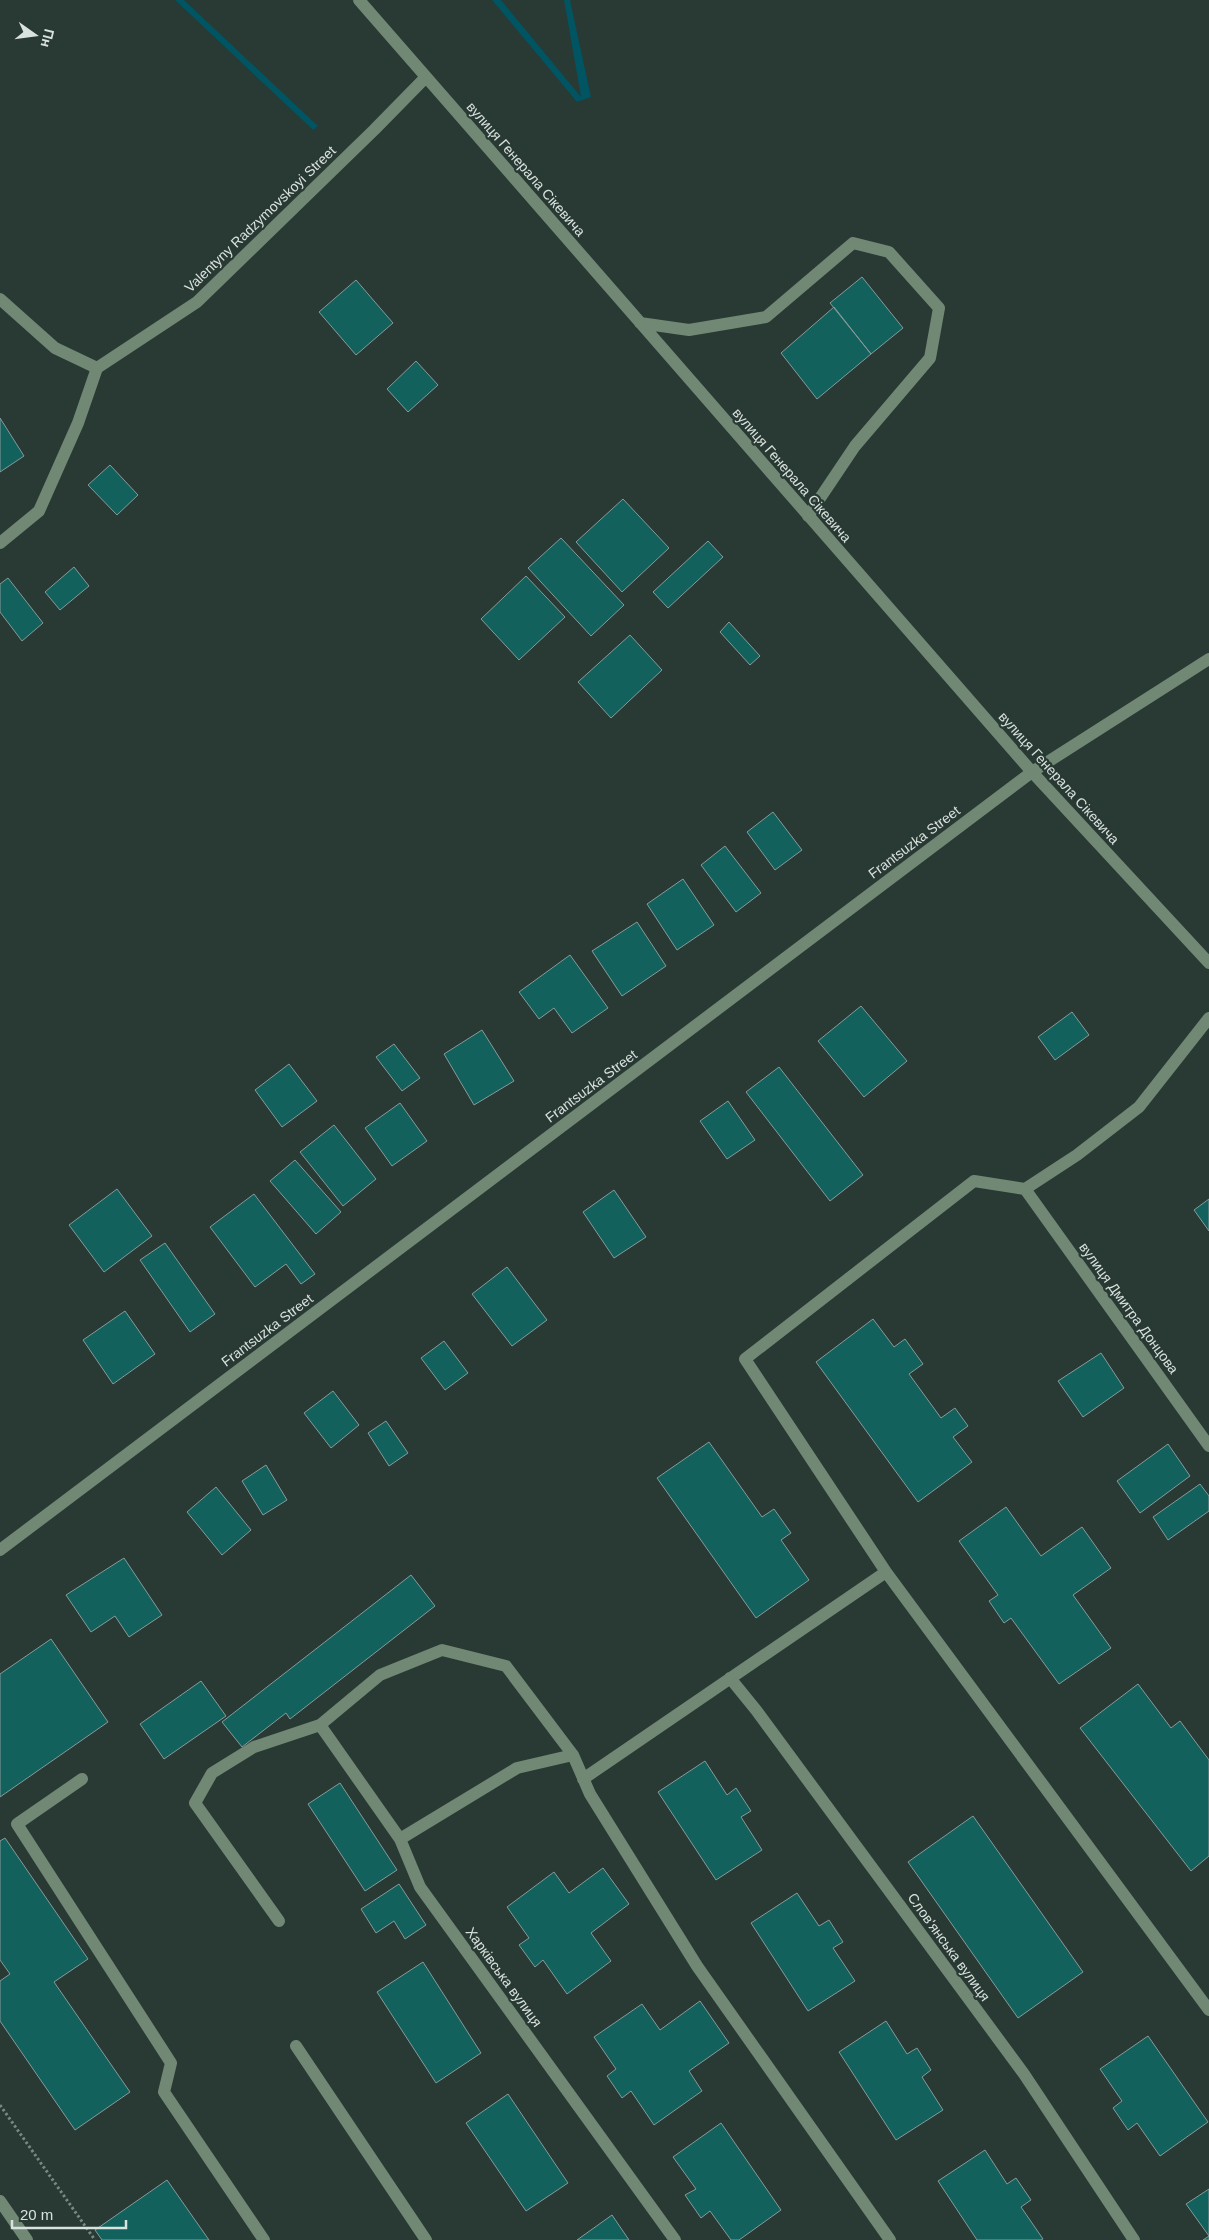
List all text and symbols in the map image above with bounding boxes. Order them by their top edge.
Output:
north arrow [10,10,60,60]
text: Пн [38,27,58,49]
street label: вулиця Генерала Сікевича [463,99,589,239]
street label: Valentyny Radzymovskoyi Street [181,142,339,295]
street label: вулиця Генерала Сікевича [729,405,855,545]
street label: вулиця Генерала Сікевича [995,709,1123,848]
street label: Frantsuzka Street [865,802,963,882]
street label: Frantsuzka Street [542,1046,640,1126]
street label: вулиця Дмитра Донцова [1076,1239,1182,1377]
street label: Frantsuzka Street [218,1290,316,1370]
street label: Слов'янська вулиця [904,1890,994,2004]
street label: Харківська вулиця [462,1924,546,2030]
scale bar [12,2198,126,2230]
text: 20 m [20,2206,53,2223]

